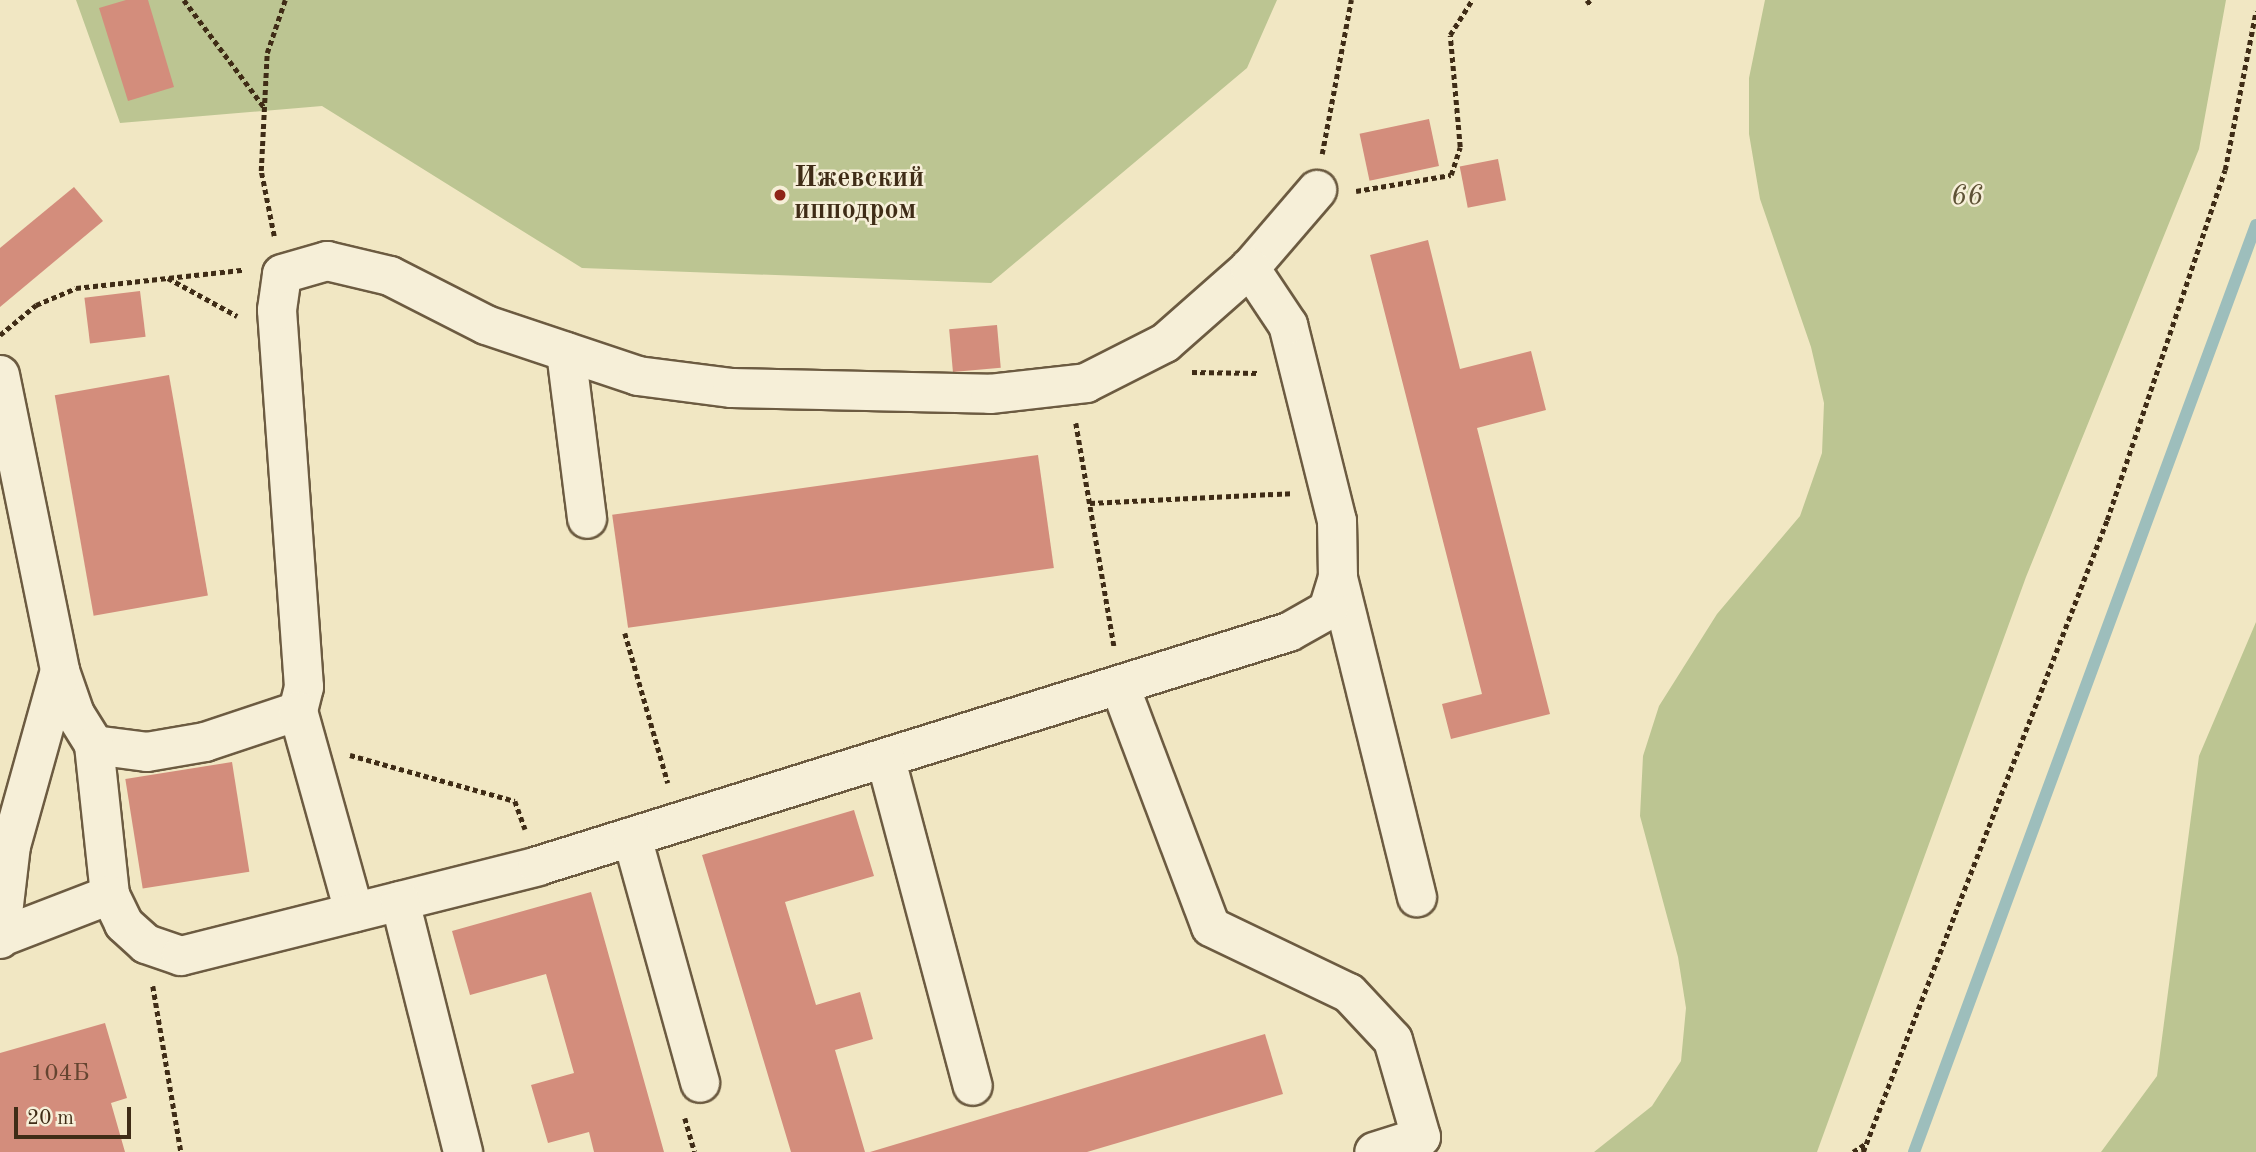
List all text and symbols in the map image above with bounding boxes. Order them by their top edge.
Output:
place label: Ижевский ипподром [794,162,924,228]
park label: 66 [1951,180,1983,214]
marker: Ижевский ипподром [772,187,788,203]
house number: 104Б [31,1061,89,1089]
scale bar [18,1092,135,1136]
text: 20 m [27,1108,74,1129]

